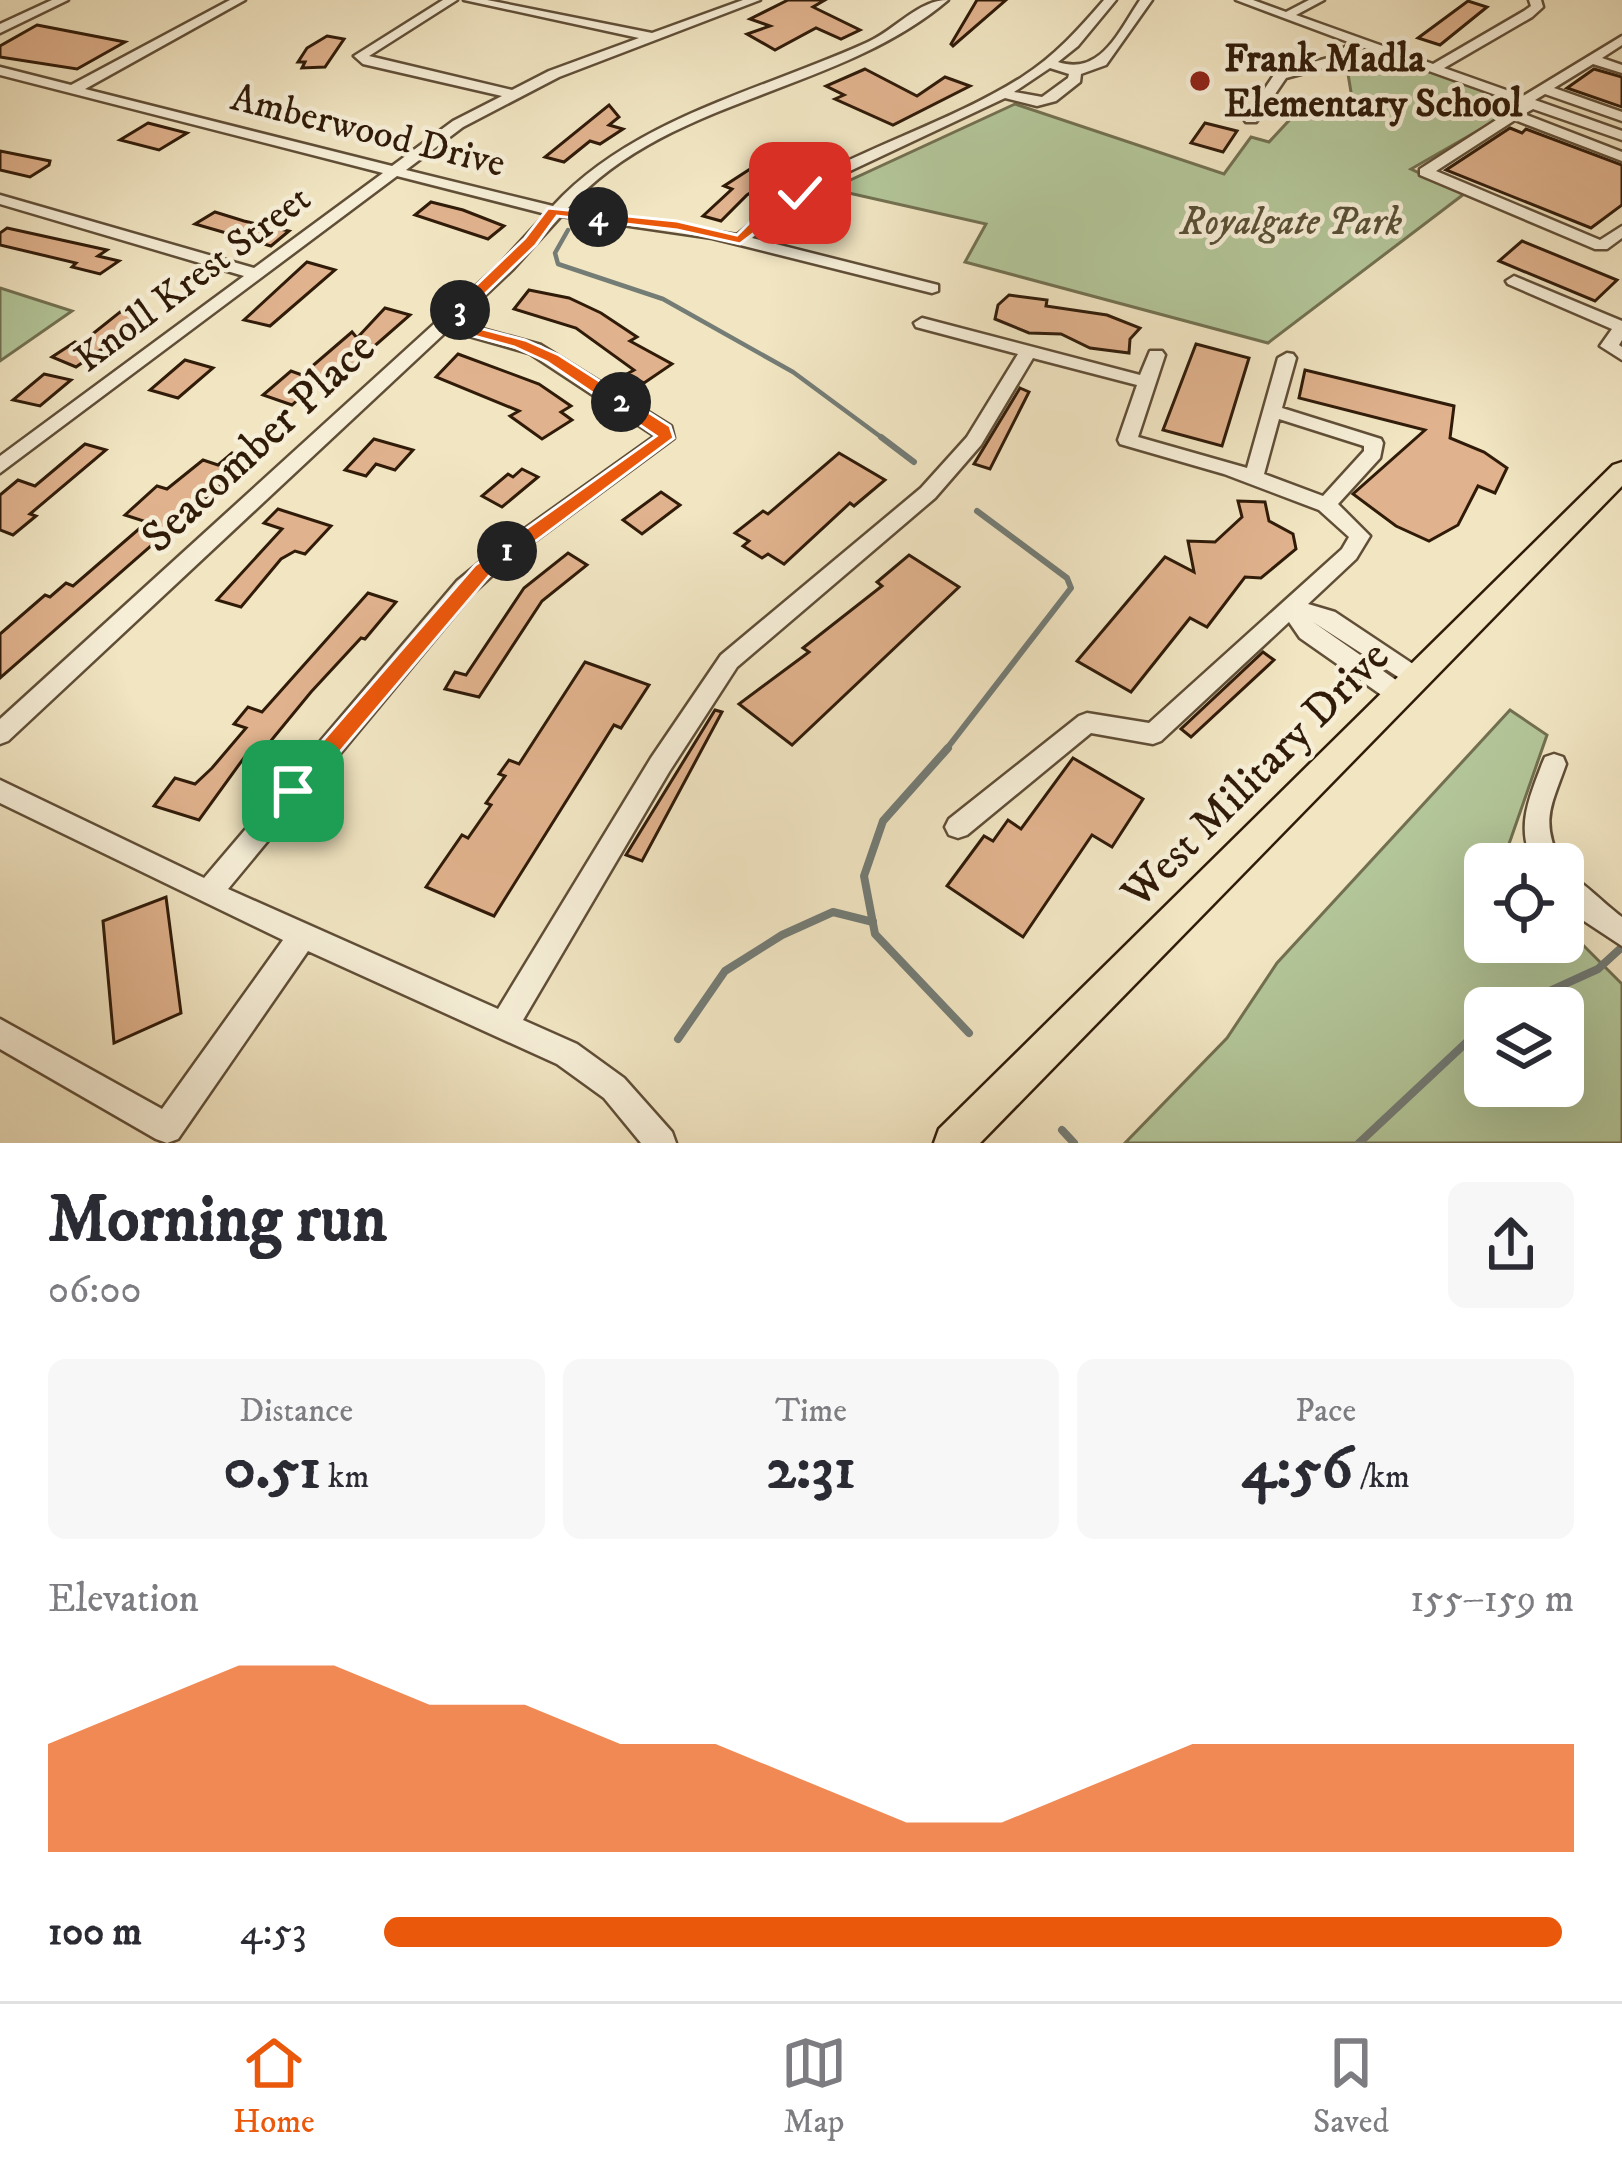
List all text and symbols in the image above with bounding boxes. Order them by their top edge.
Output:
place label: Frank Madla Elementary School [1224,35,1524,129]
marker: Frank Madla Elementary School [1187,68,1213,94]
street label: Amberwood Drive [226,73,510,189]
pin [749,142,851,244]
icon: check [767,160,833,226]
street label: Knoll Krest Street [65,174,321,384]
pin: 4 [568,187,628,247]
text: 4 [589,196,608,237]
park label: Royalgate Park [1179,198,1403,247]
pin: 3 [430,280,490,340]
text: 3 [454,289,466,330]
street label: Seacomber Place [131,321,387,565]
pin: 2 [591,372,651,432]
text: 2 [613,381,629,422]
pin: 1 [477,521,537,581]
text: 1 [501,530,513,571]
street label: West Military Drive [1110,629,1402,921]
pin [242,740,344,842]
icon: arrive [260,758,326,824]
map controls [1464,843,1584,1107]
button: locate [1464,843,1584,963]
button: layers [1464,987,1584,1107]
text: Morning run [48,1180,387,1262]
button: share [1448,1182,1574,1308]
text: 06:00 [48,1266,141,1315]
text: Distance [239,1391,353,1432]
text: Time [775,1391,847,1432]
text: Pace [1295,1391,1356,1432]
text: 0.51 [223,1432,321,1507]
text: 2:31 [766,1432,856,1507]
text: 4:56 [1241,1432,1353,1507]
text: km [321,1457,369,1498]
text: /km [1353,1457,1410,1498]
text: Elevation [48,1575,199,1624]
text: 155–159 m [1410,1575,1574,1624]
text: 100 m [48,1908,142,1957]
text: 4:53 [240,1908,307,1957]
tab: Home [233,2030,315,2143]
tab: Map [781,2030,847,2143]
tab: Saved [1313,2030,1389,2143]

